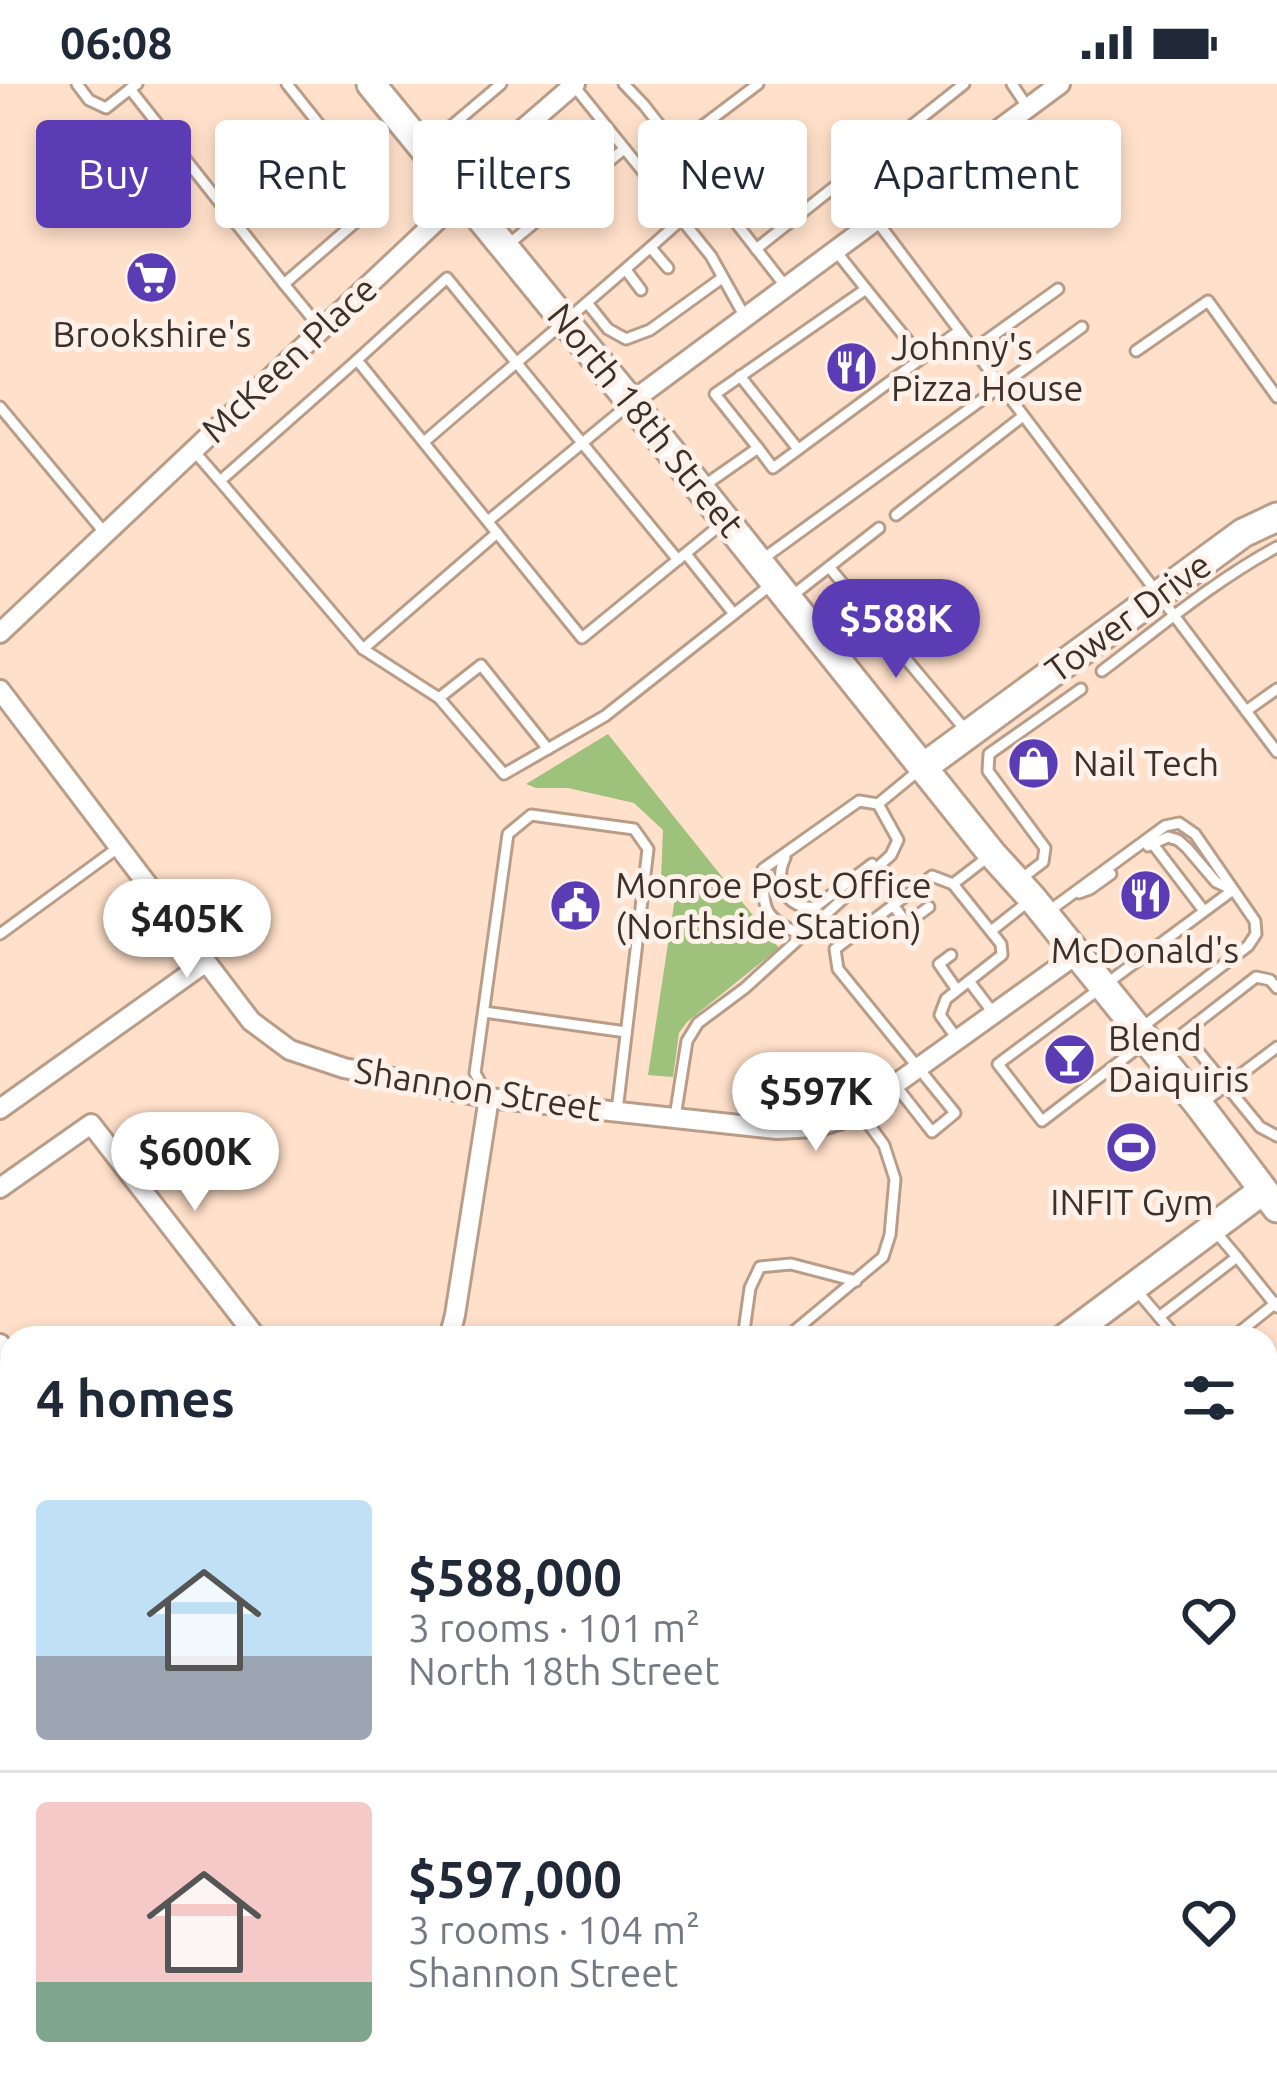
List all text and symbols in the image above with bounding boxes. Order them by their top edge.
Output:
text: 06:08 [60,17,173,68]
chip: Buy [36,120,191,228]
chip: Rent [215,120,389,228]
chip: Filters [413,120,614,228]
chip: New [638,120,807,228]
chip: Apartment [831,120,1121,228]
supermarket icon: Brookshire's [124,250,180,306]
street label: McKeen Place [193,267,385,450]
street label: North 18th Street [540,295,753,544]
place label: Brookshire's [52,313,252,354]
place label: Johnny's Pizza House [891,326,1083,408]
restaurant icon: Johnny's Pizza House [824,340,880,396]
street label: Tower Drive [1037,543,1218,690]
pin: $588K [812,579,980,681]
text: $588K [839,596,953,639]
shop icon: Nail Tech [1006,735,1062,791]
place label: Nail Tech [1073,742,1219,783]
place label: Monroe Post Office (Northside Station) [615,864,932,946]
restaurant icon: McDonald's [1117,867,1173,923]
public building icon: Monroe Post Office (Northside Station) [548,878,604,934]
pin: $405K [103,879,271,981]
text: $405K [130,896,244,939]
place label: McDonald's [1051,929,1239,970]
place label: Blend Daiquiris [1108,1017,1249,1099]
bar icon: Blend Daiquiris [1041,1031,1097,1087]
street label: Shannon Street [352,1049,604,1128]
pin: $597K [732,1052,900,1154]
text: $597K [759,1069,873,1112]
pin: $600K [111,1112,279,1214]
sports icon: INFIT Gym [1104,1119,1160,1175]
text: $600K [138,1129,252,1172]
place label: INFIT Gym [1050,1181,1214,1222]
icon: filters [1176,1365,1242,1431]
text: 4 homes [36,1369,235,1427]
icon: home [132,1548,276,1692]
text: $588,000 [408,1548,622,1606]
icon: heart [1176,1587,1242,1653]
text: 3 rooms · 101 m² [408,1606,700,1649]
text: North 18th Street [408,1649,719,1692]
icon: home [132,1850,276,1994]
text: $597,000 [408,1850,622,1908]
icon: heart [1176,1889,1242,1955]
text: 3 rooms · 104 m² [408,1908,700,1951]
text: Shannon Street [408,1951,678,1994]

